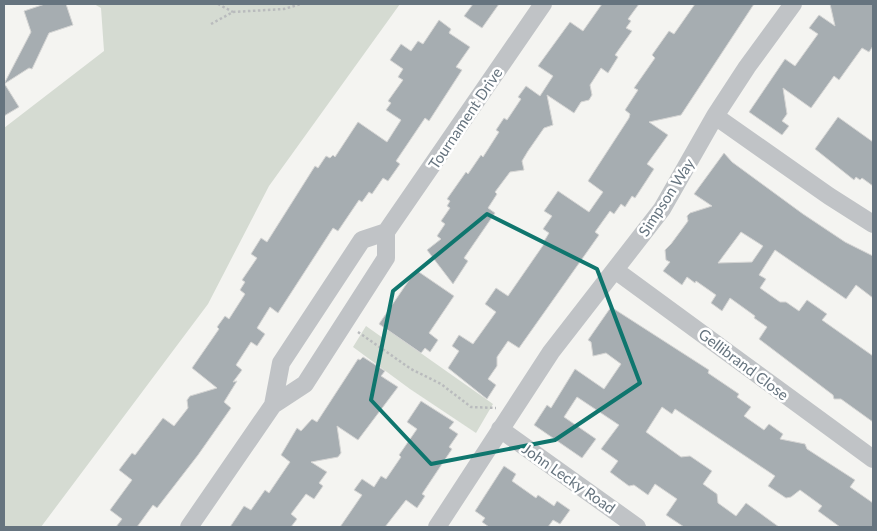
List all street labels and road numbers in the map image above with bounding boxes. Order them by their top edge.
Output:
street label: Tournament Drive [424,64,506,172]
street label: Simpson Way [634,155,698,239]
street label: Gellibrand Close [696,324,793,404]
street label: John Lecky Road [519,439,619,517]

